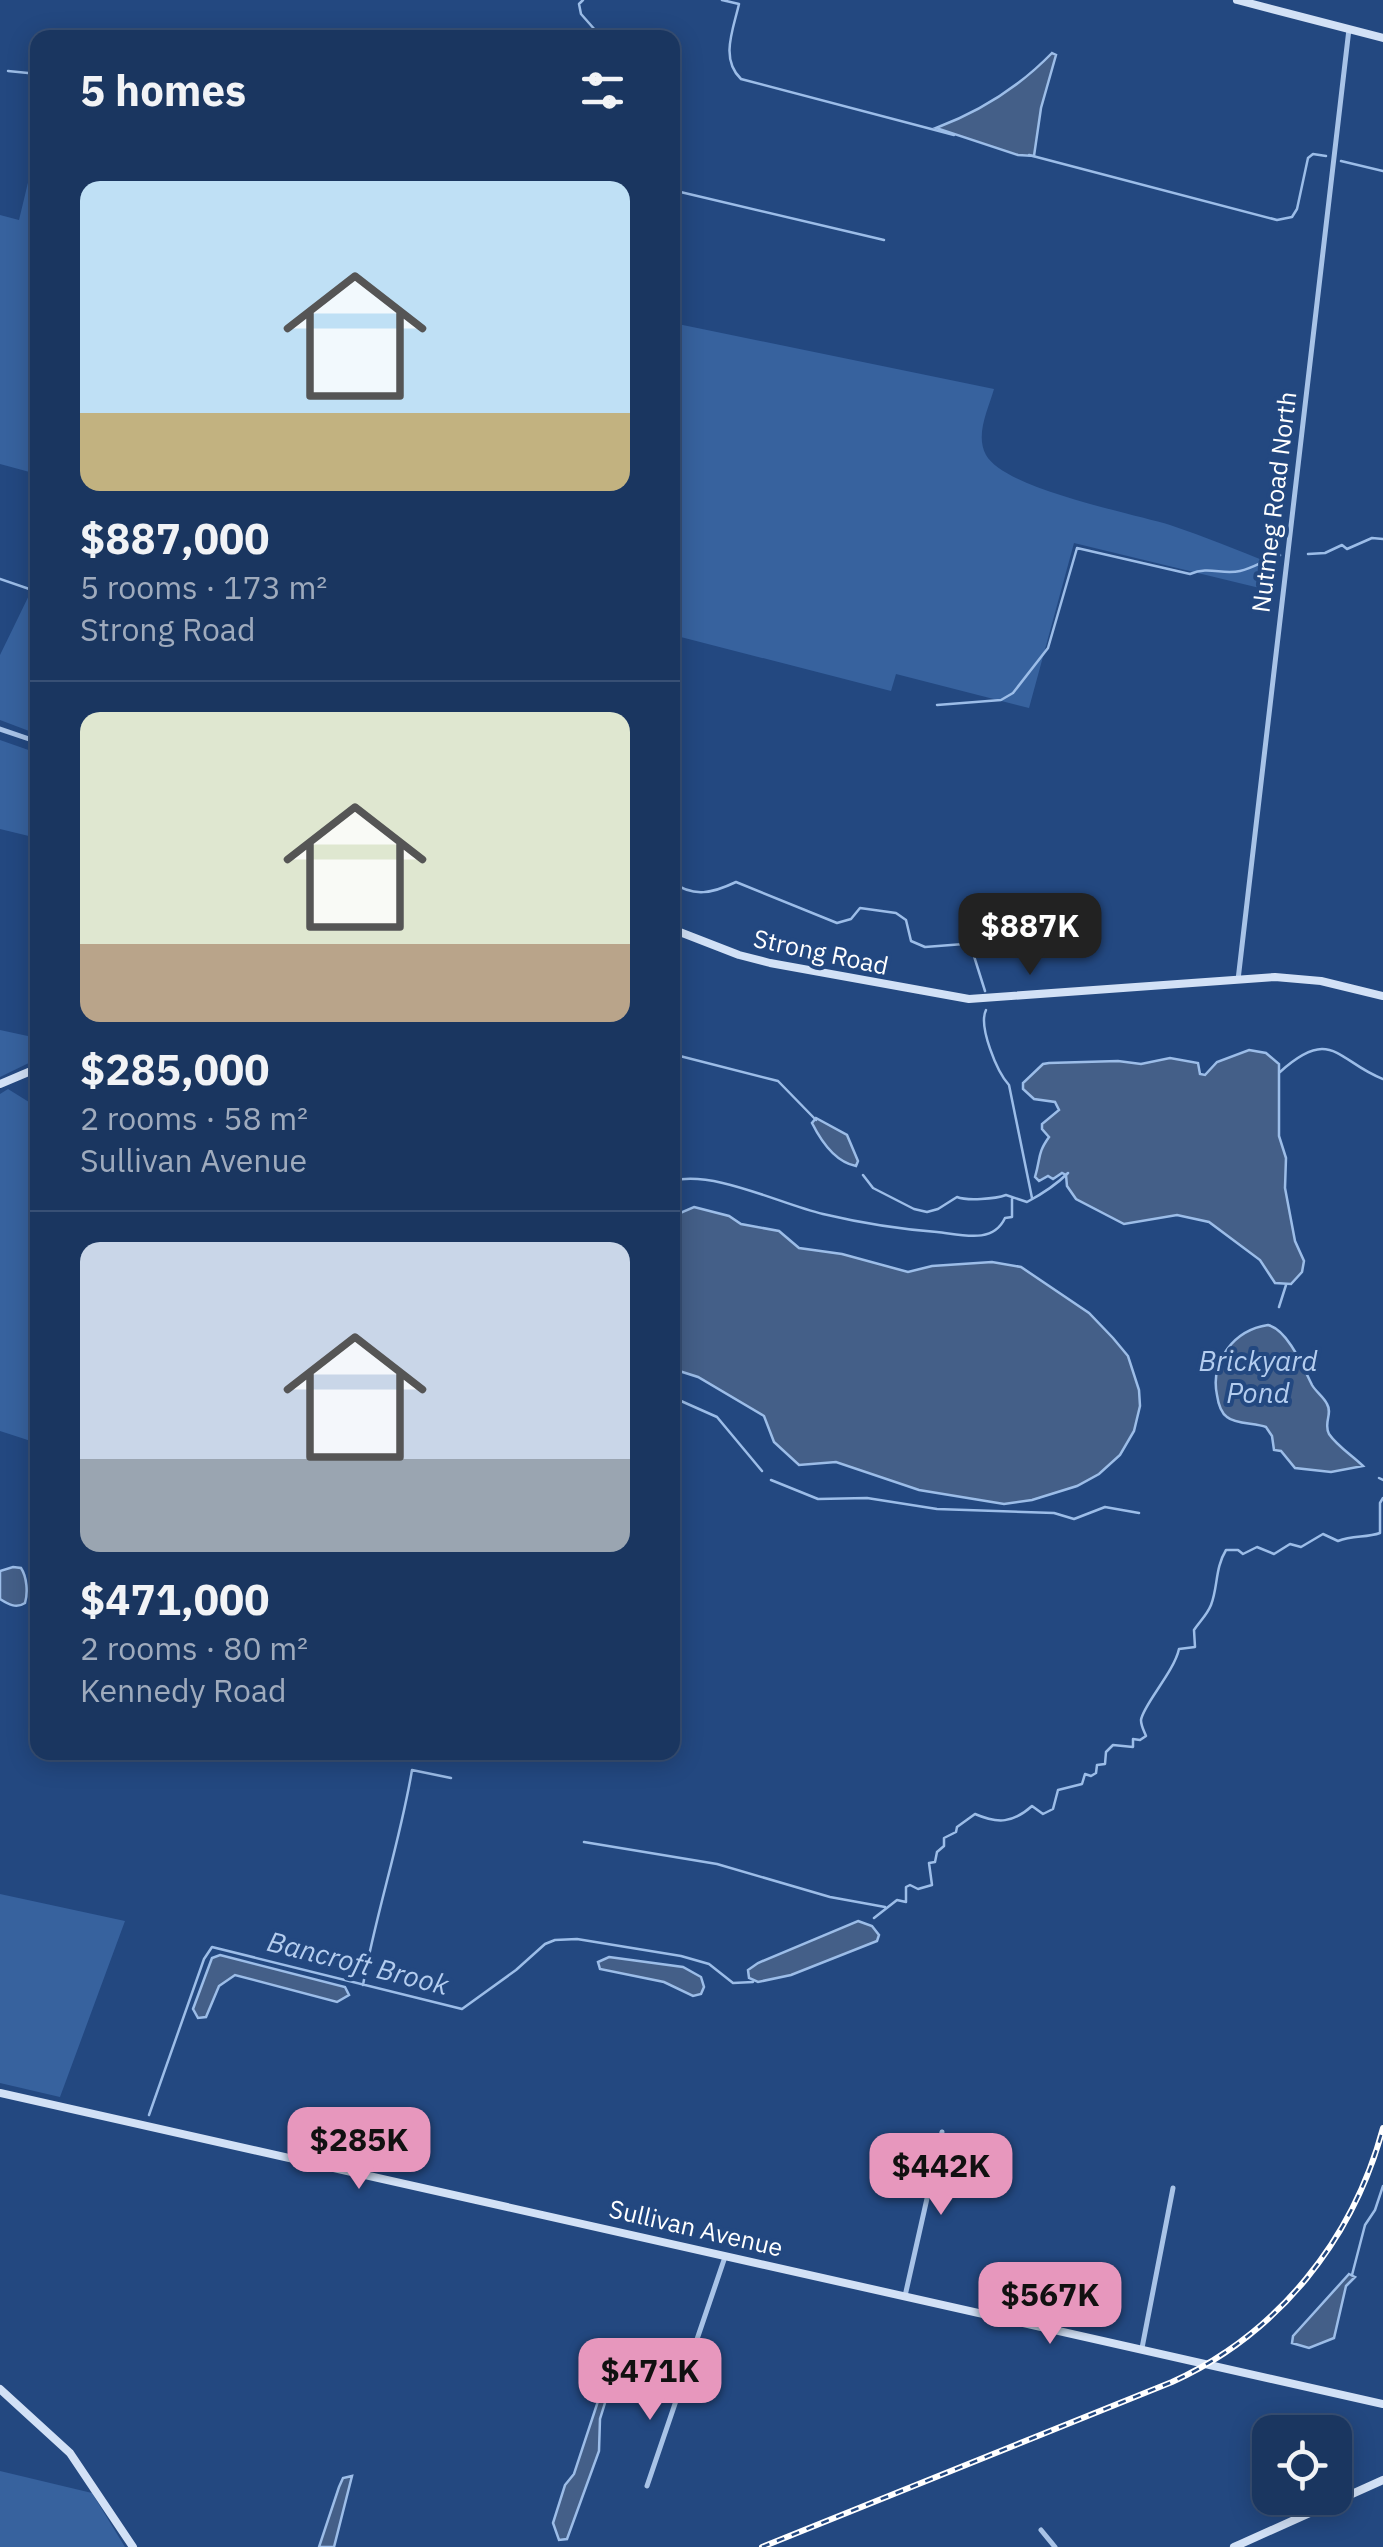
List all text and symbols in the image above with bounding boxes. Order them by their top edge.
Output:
text: 5 homes [80,63,246,118]
icon: filters [575,63,630,118]
icon: home [265,246,445,426]
street label: Nutmeg Road North [1244,389,1303,614]
text: $887,000 [80,511,269,566]
text: 5 rooms · 173 m² [80,566,327,608]
text: Strong Road [80,608,256,650]
icon: home [265,777,445,957]
pin: $887K [960,893,1100,978]
text: $887K [980,904,1080,946]
street label: Strong Road [751,921,892,982]
text: $285,000 [80,1042,269,1097]
text: 2 rooms · 58 m² [80,1097,308,1139]
text: Sullivan Avenue [80,1139,307,1181]
icon: home [265,1307,445,1487]
water label: Brickyard Pond [1198,1342,1318,1411]
text: $471,000 [80,1572,269,1627]
text: 2 rooms · 80 m² [80,1627,308,1669]
text: Kennedy Road [80,1669,287,1711]
water label: Bancroft Brook [264,1922,453,2003]
pin: $285K [289,2107,429,2192]
text: $285K [309,2118,409,2160]
pin: $442K [871,2133,1011,2218]
text: $442K [891,2144,991,2186]
street label: Sullivan Avenue [606,2191,786,2264]
pin: $567K [980,2262,1120,2347]
text: $567K [1000,2273,1100,2315]
pin: $471K [580,2338,720,2423]
text: $471K [600,2349,700,2391]
map controls [1252,2415,1352,2515]
button: locate [1252,2415,1352,2515]

